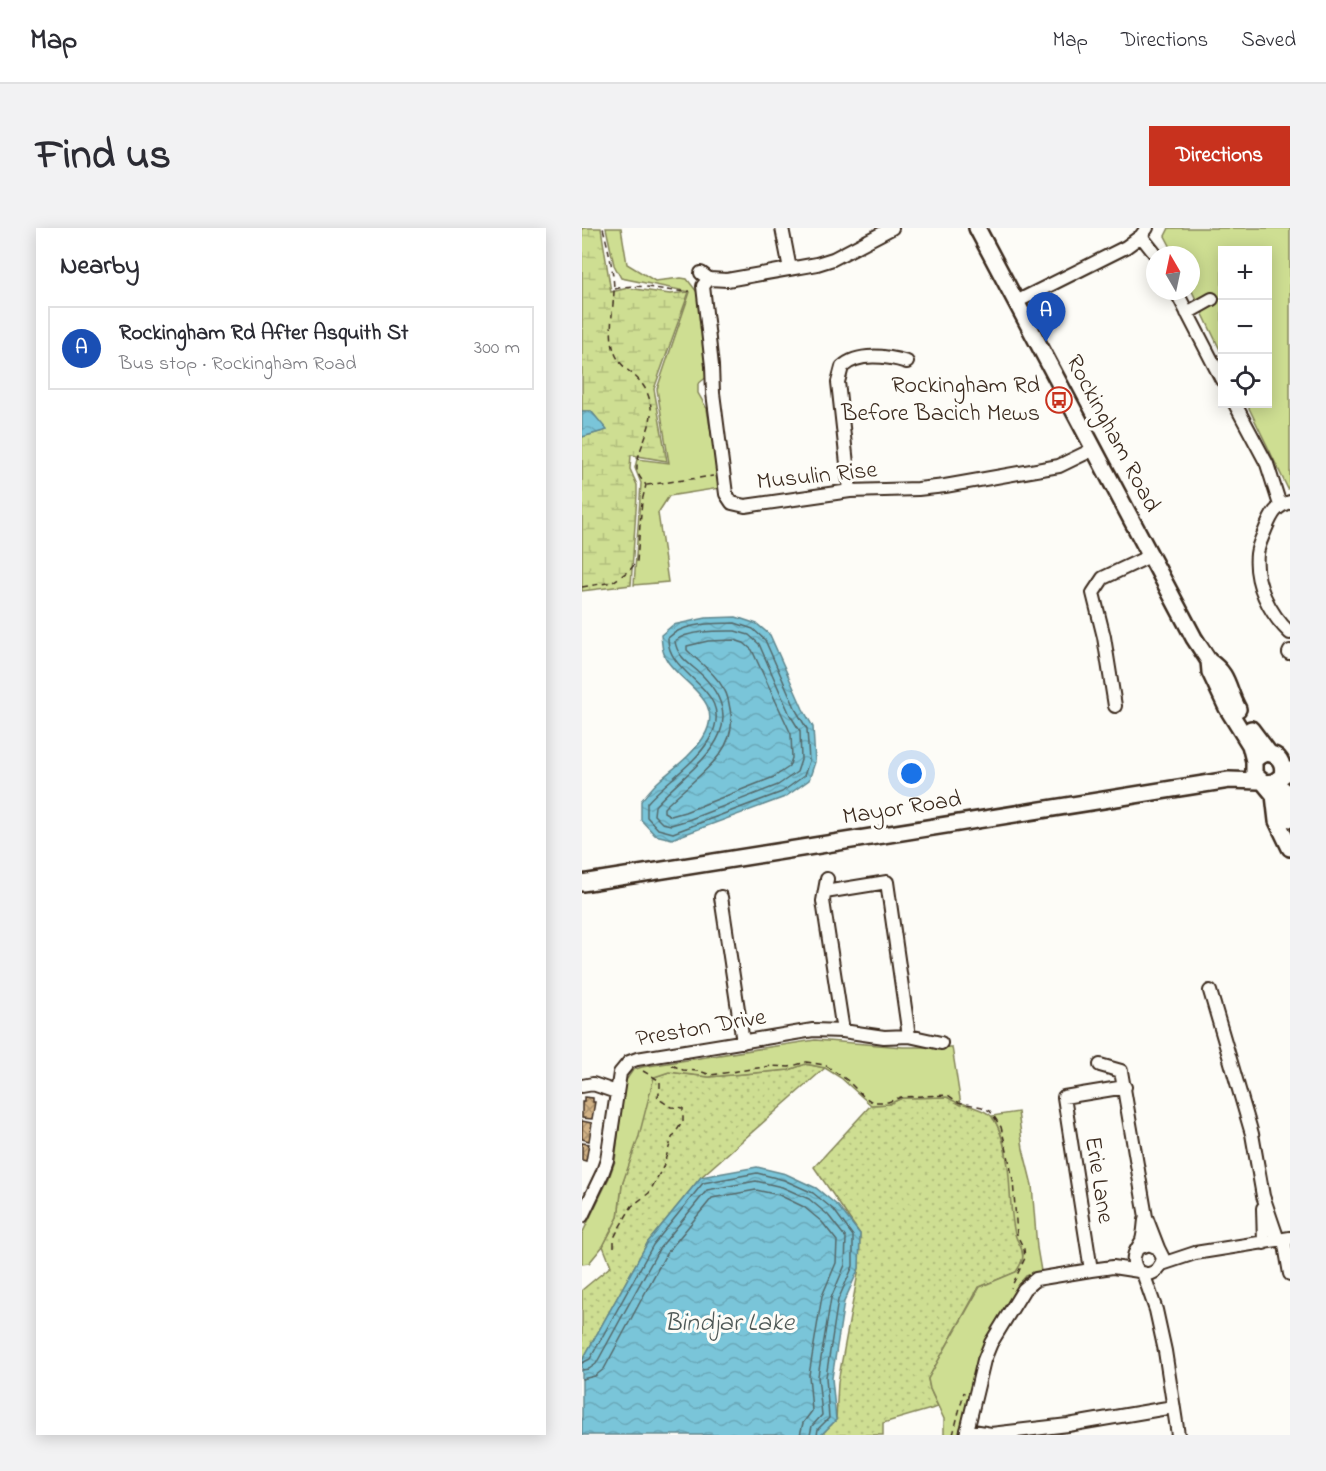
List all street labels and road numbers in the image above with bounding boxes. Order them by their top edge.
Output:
street label: Rockingham Road [1056,349,1169,520]
street label: Musulin Rise [755,453,879,501]
street label: Mayor Road [840,782,965,837]
street label: Preston Drive [633,1000,769,1058]
street label: Erie Lane [1074,1134,1122,1226]

